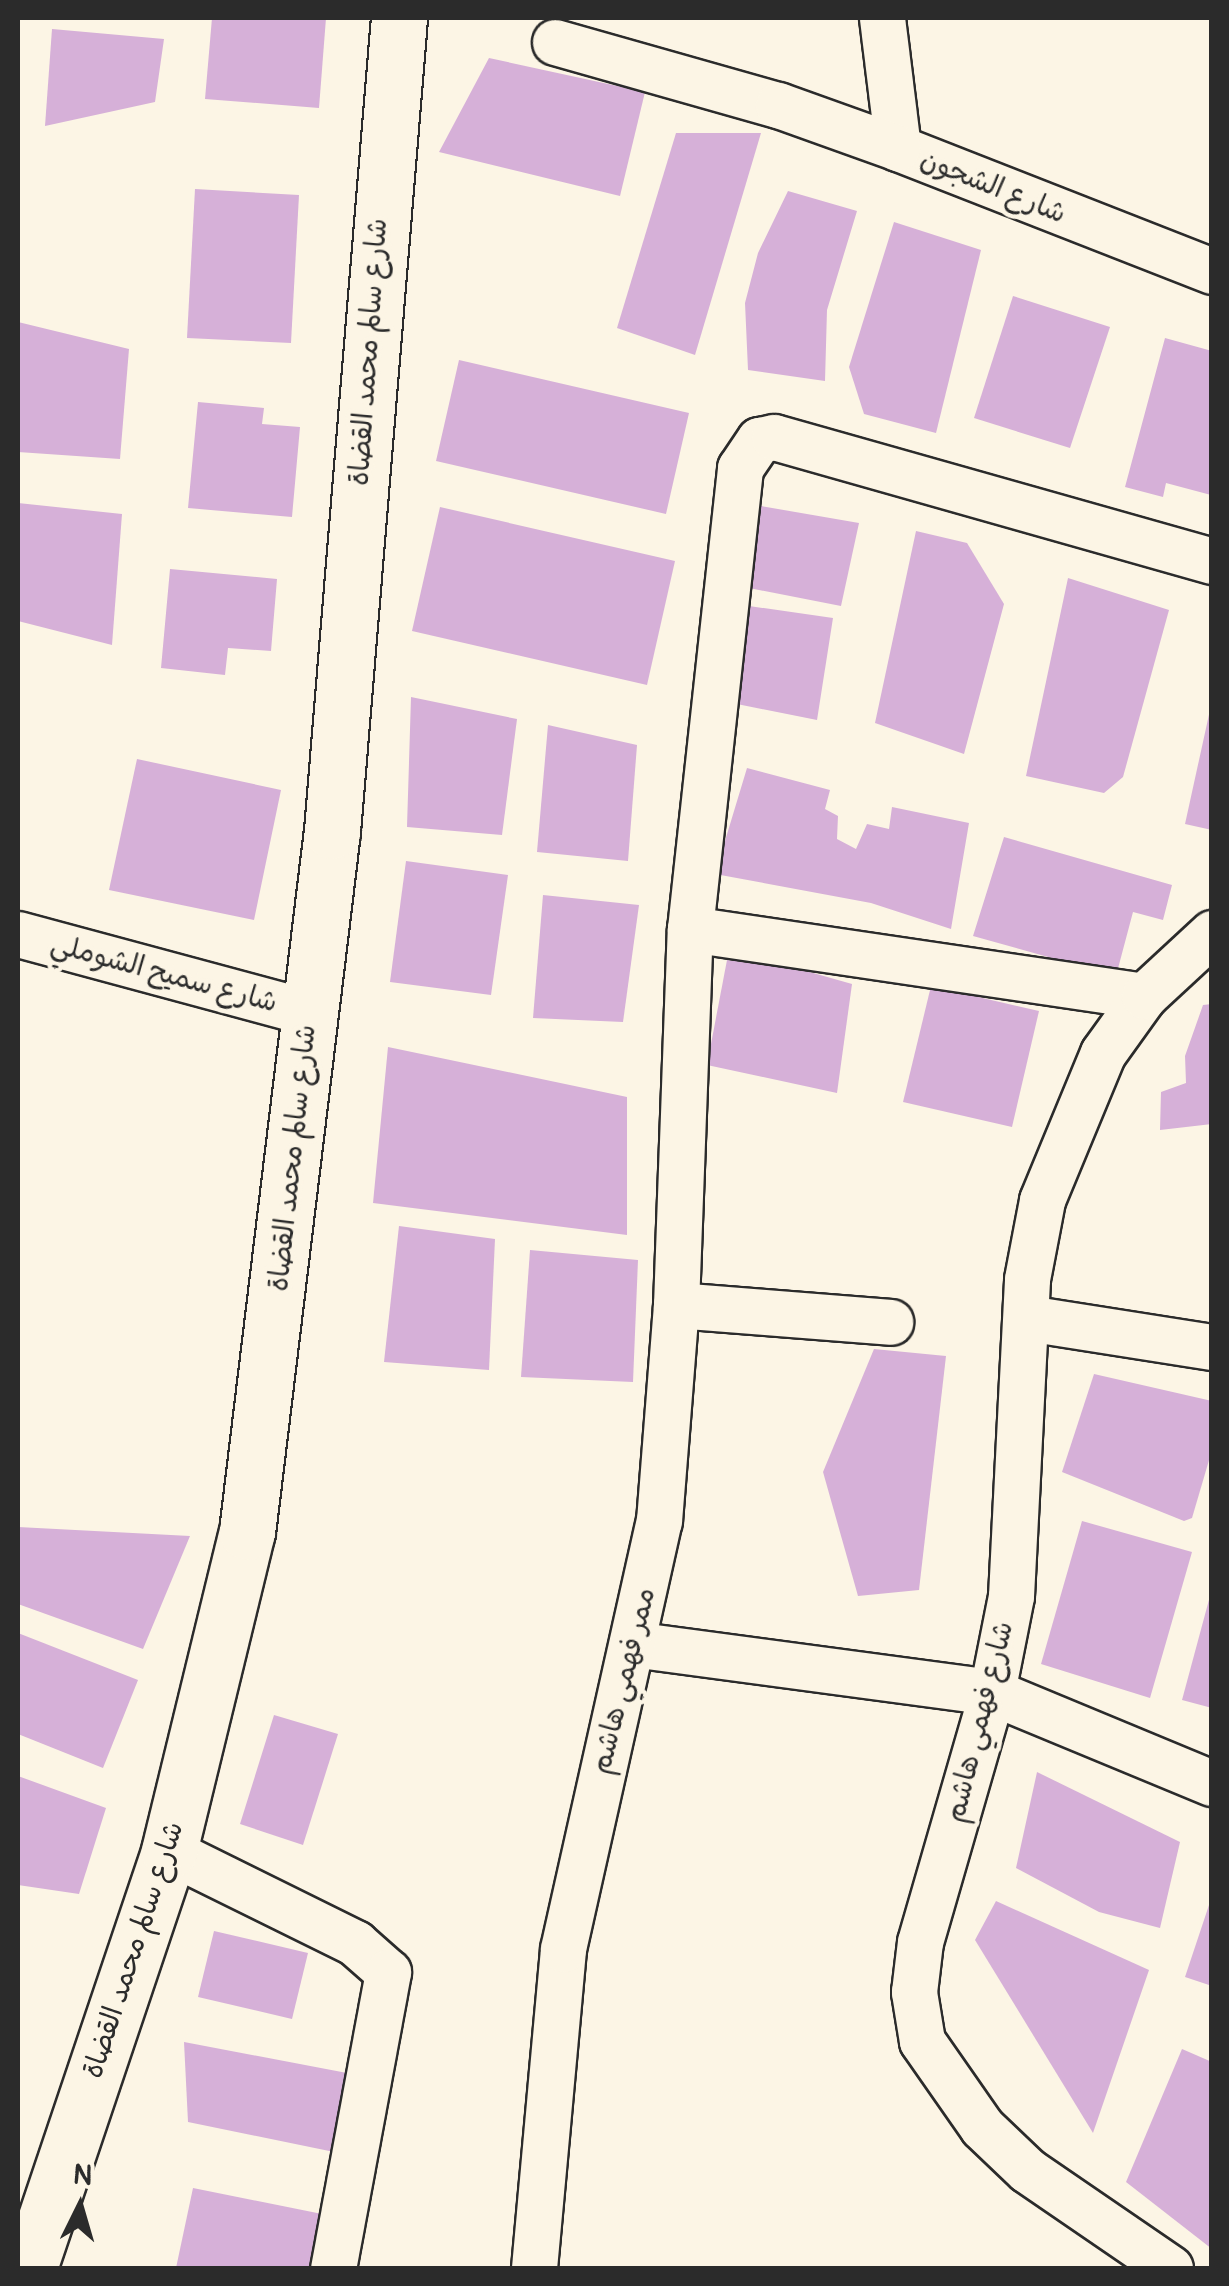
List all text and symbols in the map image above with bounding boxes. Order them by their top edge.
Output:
street label: شارع الشجون [915,143,1071,231]
street label: شارع سالم محمد القضاة [343,217,395,487]
street label: شارع سميح الشوملي [47,928,281,1020]
street label: شارع سالم محمد القضاة [262,1023,324,1293]
street label: ممر فهمي هاشم [585,1584,663,1778]
street label: شارع فهمي هاشم [939,1618,1021,1826]
street label: شارع سالم محمد القضاة [77,1817,191,2083]
north arrow [30,2156,130,2256]
text: N [72,2157,94,2194]

